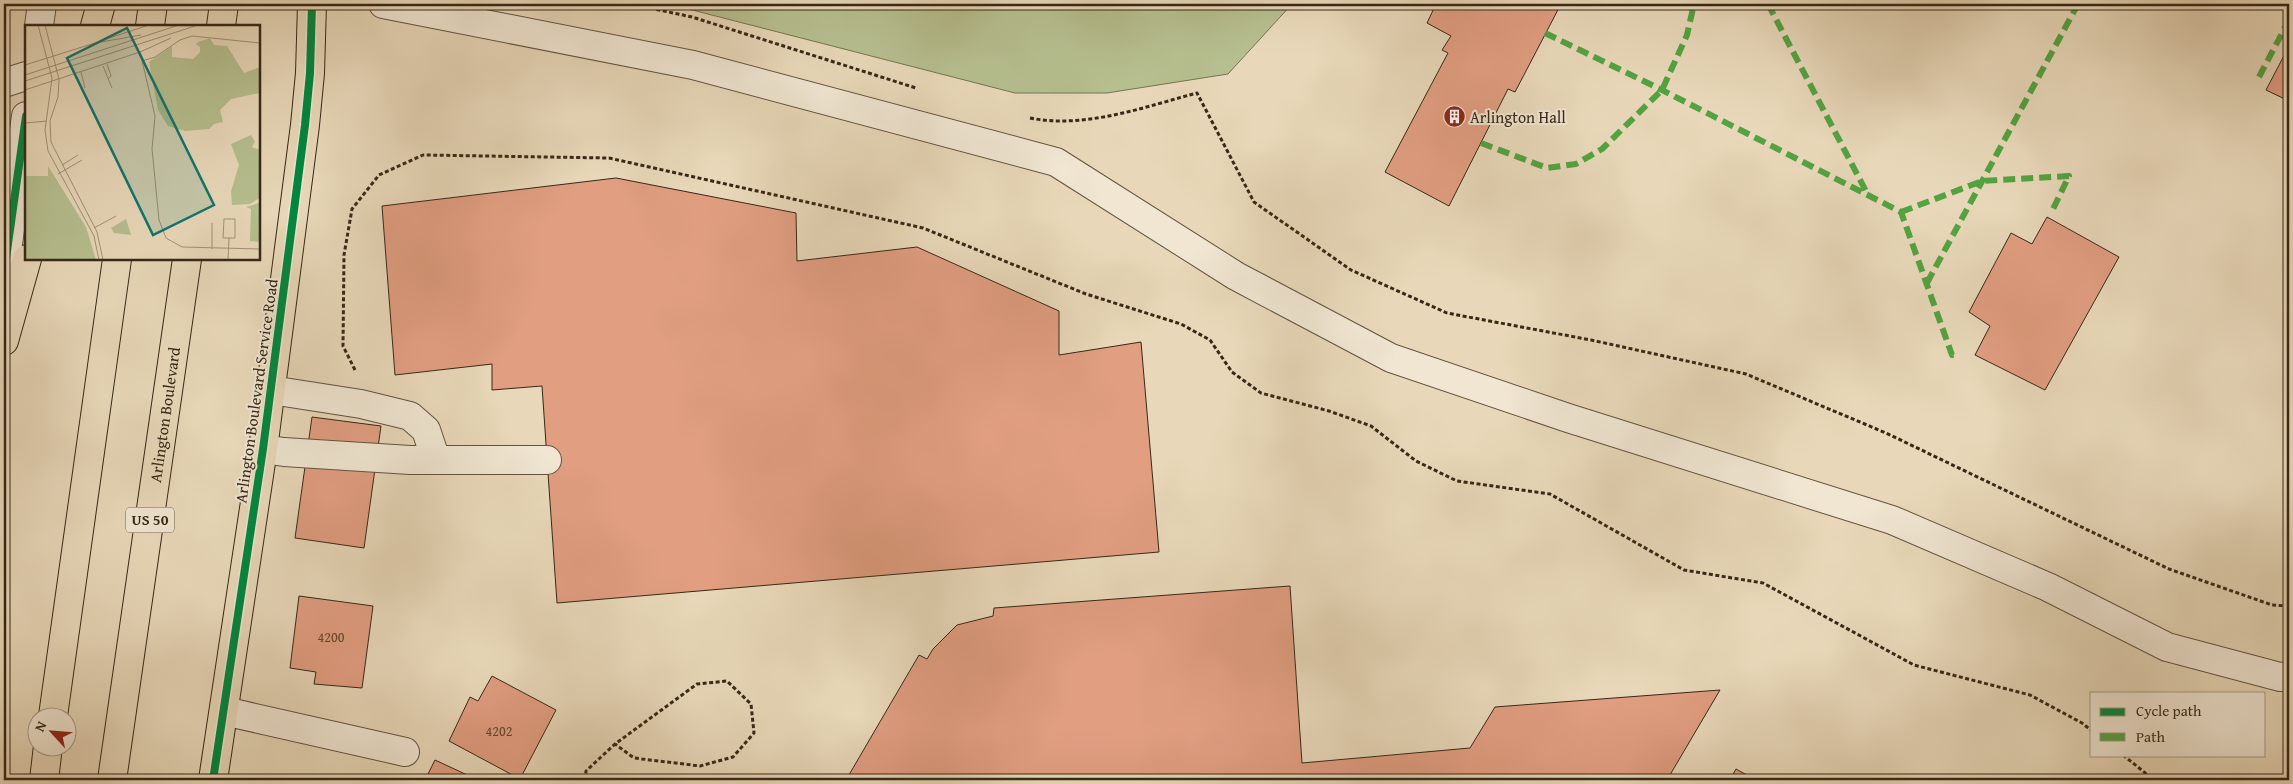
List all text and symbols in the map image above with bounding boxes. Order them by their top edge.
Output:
inset map [25,25,260,260]
building icon: Arlington Hall [1442,105,1466,129]
place label: Arlington Hall [1470,105,1566,129]
street label: Arlington Boulevard Service Road [228,277,284,505]
street label: Arlington Boulevard [143,345,186,484]
road number: US 50 [126,508,174,532]
house number: 4200 [318,627,345,647]
legend [2090,692,2266,756]
text: Cycle path [2136,700,2202,721]
north arrow [28,706,78,756]
text: N [29,717,52,735]
house number: 4202 [486,721,512,741]
text: Path [2136,726,2165,747]

